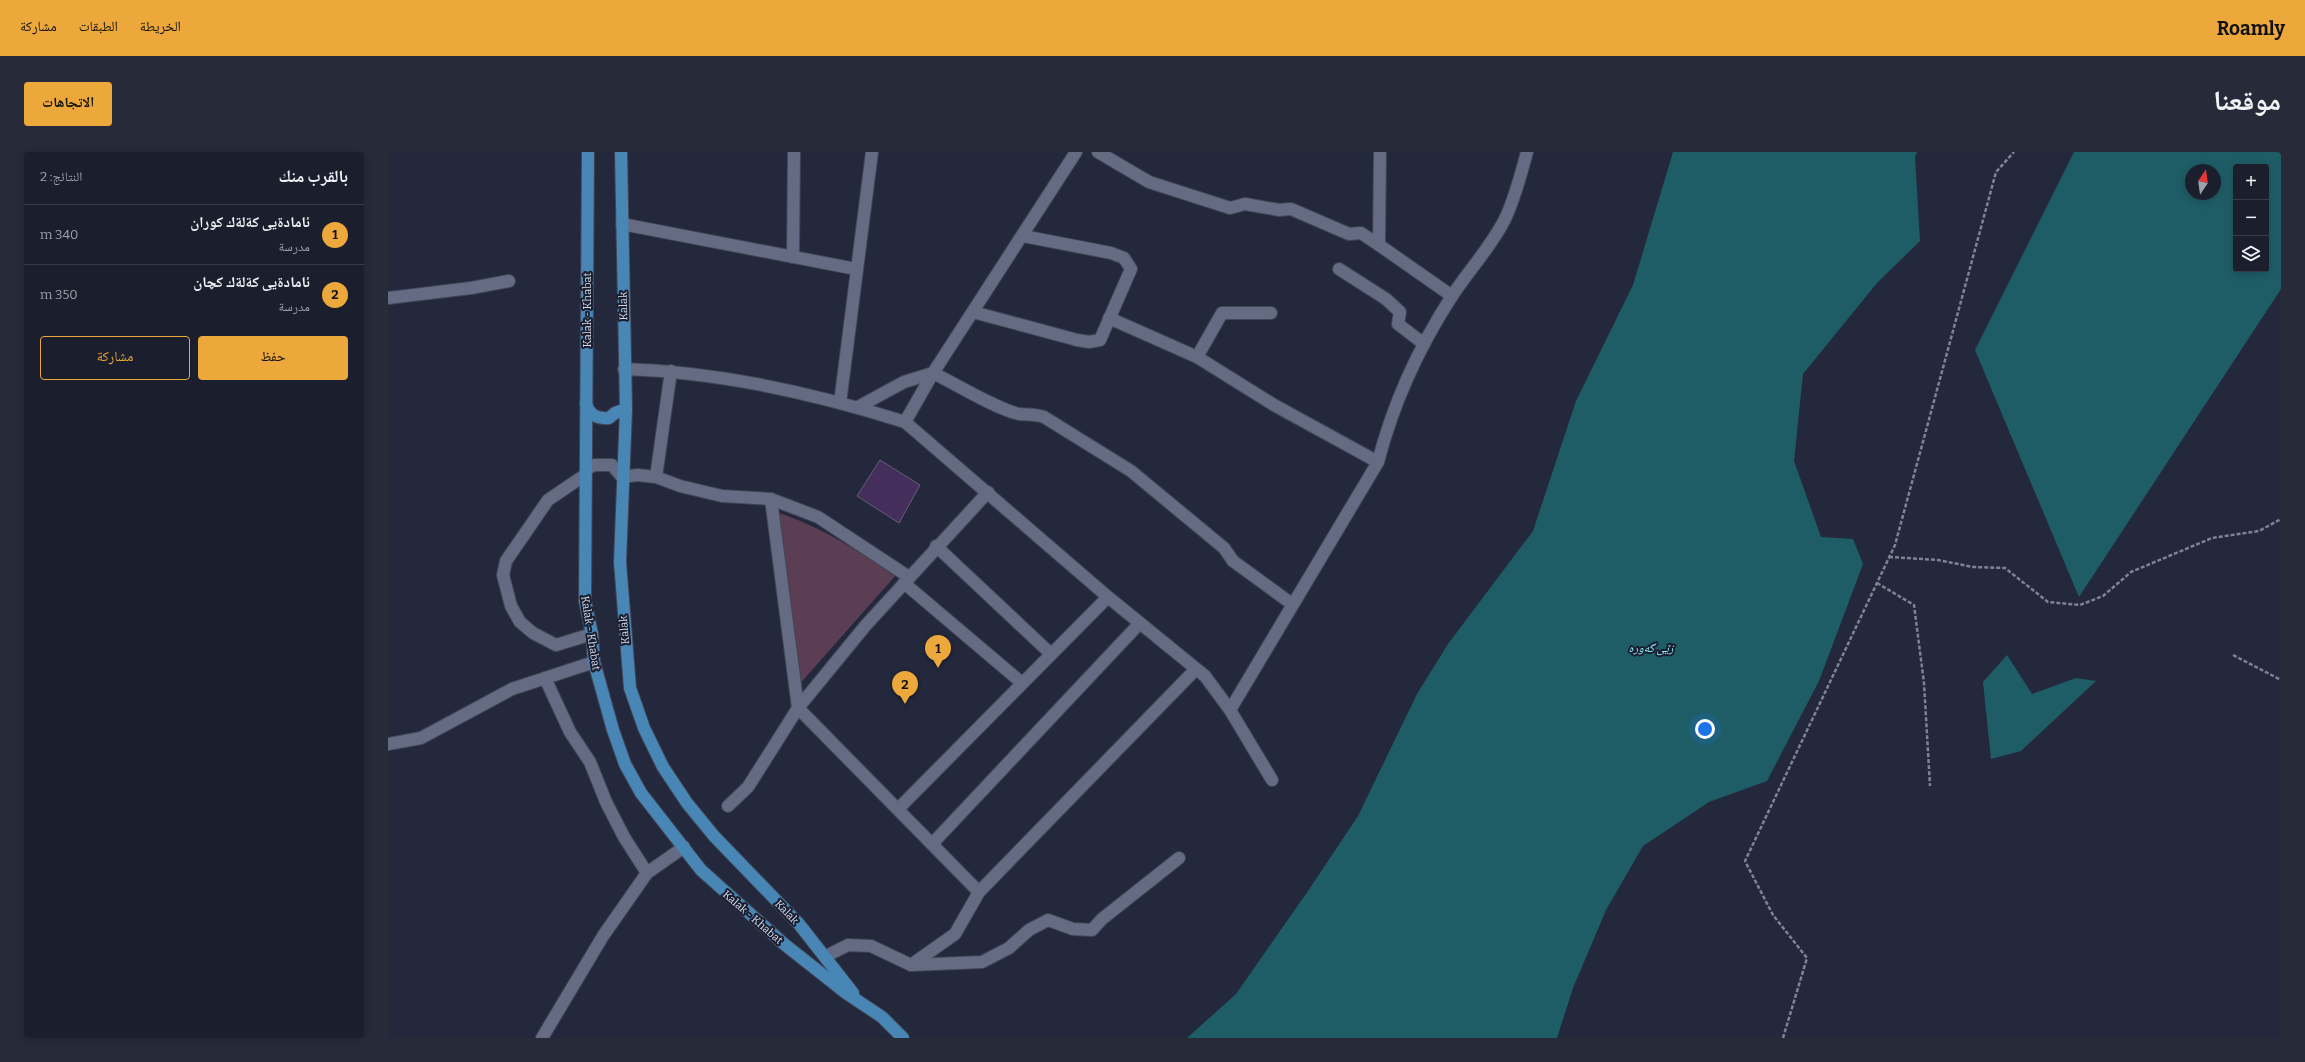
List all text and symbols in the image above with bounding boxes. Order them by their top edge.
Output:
text: Roamly [2217,17,2285,40]
text: مشاركة [20,18,57,35]
text: الطبقات [79,18,118,35]
text: الخريطة [140,18,181,35]
button: الاتجاهات [24,82,112,126]
text: موقعنا [2213,84,2281,117]
north arrow [2185,164,2221,200]
map controls [2233,164,2269,272]
button: + [2233,164,2269,200]
text: بالقرب منك [279,166,348,187]
text: النتائج: 2 [40,169,82,184]
button: − [2233,200,2269,236]
text: ئامادةيى كةلةك كوران [190,213,310,231]
text: 340 m [40,227,78,242]
text: 1 [332,227,338,242]
button: layers [2233,236,2269,272]
text: مدرسة [278,239,310,254]
street label: Kalak - Khabat [581,272,594,348]
text: ئامادةيى كةلةك كچان [193,273,310,291]
text: 350 m [40,287,78,302]
text: 2 [331,287,339,302]
street label: Kalak [617,291,630,320]
text: مدرسة [278,299,310,314]
button: مشاركة [40,336,190,380]
button: حفظ [198,336,348,380]
street label: Kalak - Khabat [578,595,603,671]
street label: Kalak [617,614,632,645]
pin: 1 [925,635,951,668]
water label: زێی گەورە [1629,641,1675,656]
pin: 2 [892,671,918,704]
your location [1695,719,1715,739]
street label: Kalak - Khabat [720,888,785,947]
street label: Kalak [772,898,802,928]

